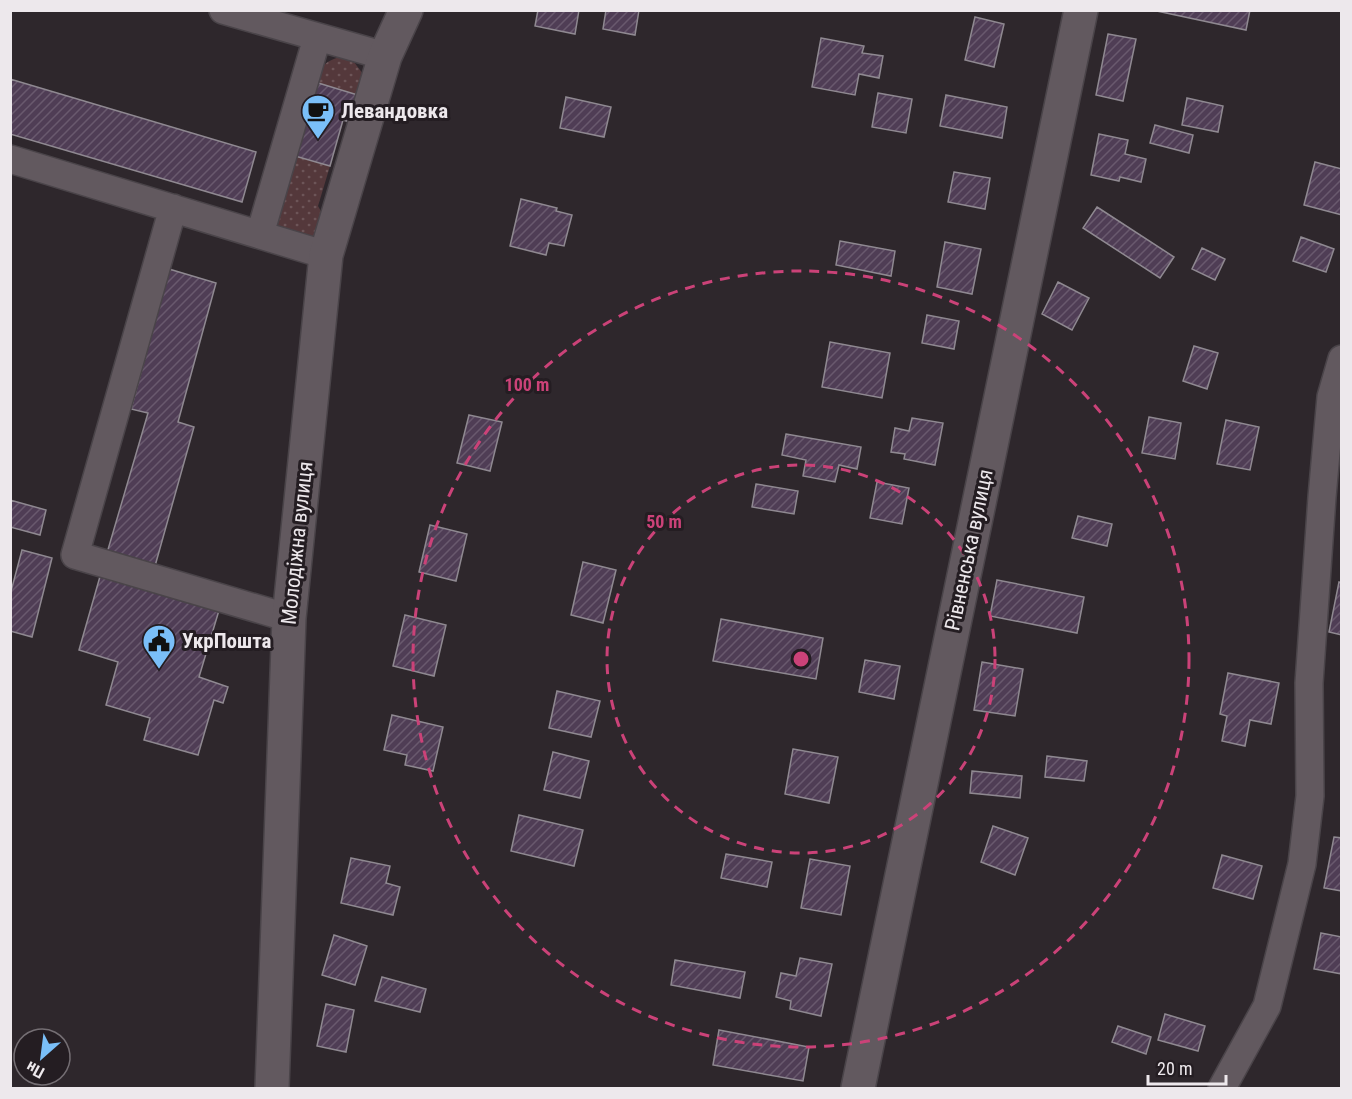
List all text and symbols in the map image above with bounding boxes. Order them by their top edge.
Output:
cafe icon: Левандовка [300,93,336,140]
place label: Левандовка [341,99,448,123]
text: 100 m [505,374,549,395]
street label: Молодіжна вулиця [277,460,317,626]
street label: Рівненська вулиця [940,467,998,633]
text: 50 m [646,511,682,532]
public building icon: УкрПошта [141,623,177,670]
place label: УкрПошта [182,629,272,653]
centre of rings [791,649,811,669]
north arrow [12,1027,72,1087]
scale bar [1148,1048,1226,1086]
text: Пн [23,1057,48,1082]
text: 20 m [1157,1058,1192,1079]

